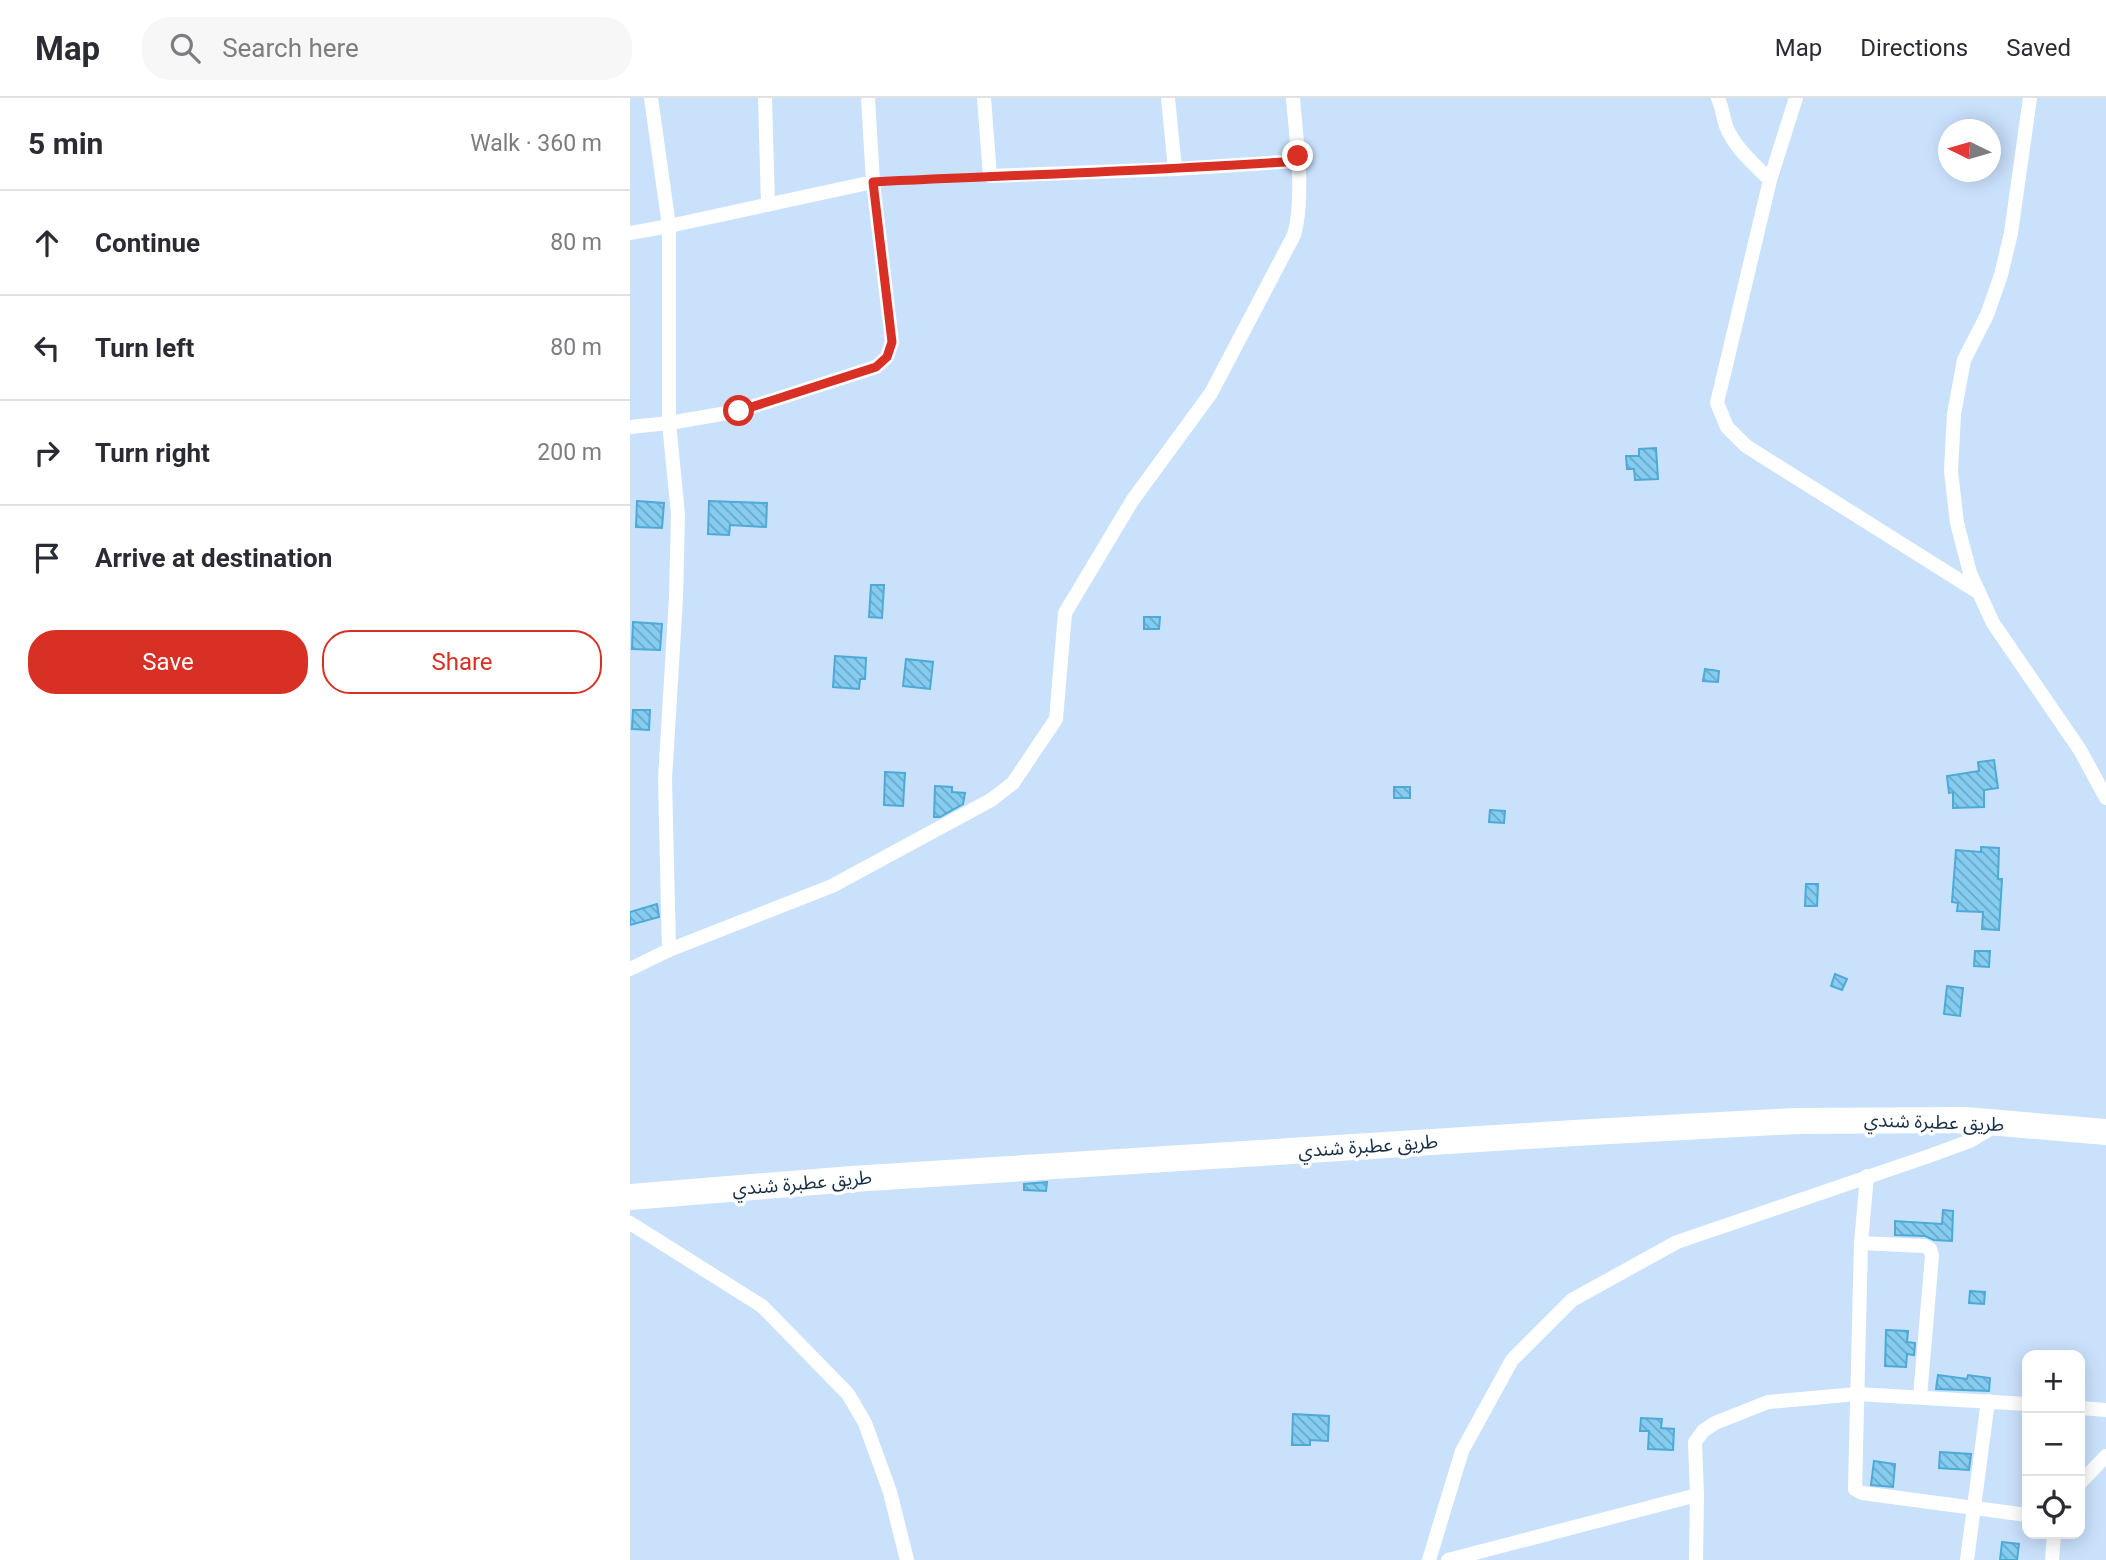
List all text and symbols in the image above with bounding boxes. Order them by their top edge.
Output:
search box [142,17,632,80]
text: Map [35,29,100,68]
icon: search [166,29,204,67]
text: Search here [222,33,359,63]
text: Map [1775,34,1822,62]
text: Directions [1860,34,1968,62]
text: Saved [2006,34,2071,62]
north arrow [1938,119,2001,182]
text: 5 min [28,126,103,161]
text: Walk · 360 m [470,130,602,157]
route end [1282,140,1313,171]
icon: ahead [28,224,66,262]
text: Continue [95,228,200,258]
text: 80 m [550,229,602,256]
icon: left [28,329,66,367]
text: Turn left [95,333,194,363]
text: 80 m [550,334,602,361]
route start [723,395,754,426]
icon: right [28,434,66,472]
text: Turn right [95,438,210,468]
text: 200 m [537,439,602,466]
icon: arrive [28,539,66,577]
text: Arrive at destination [95,543,332,573]
button: Save [28,630,308,694]
button: Share [322,630,602,694]
street label: طريق عطبرة شندي [1863,1108,2005,1139]
street label: طريق عطبرة شندي [1297,1130,1439,1166]
street label: طريق عطبرة شندي [731,1165,873,1204]
map controls [2022,1350,2085,1539]
button: + [2022,1350,2085,1413]
button: − [2022,1413,2085,1476]
button: locate [2022,1476,2085,1539]

